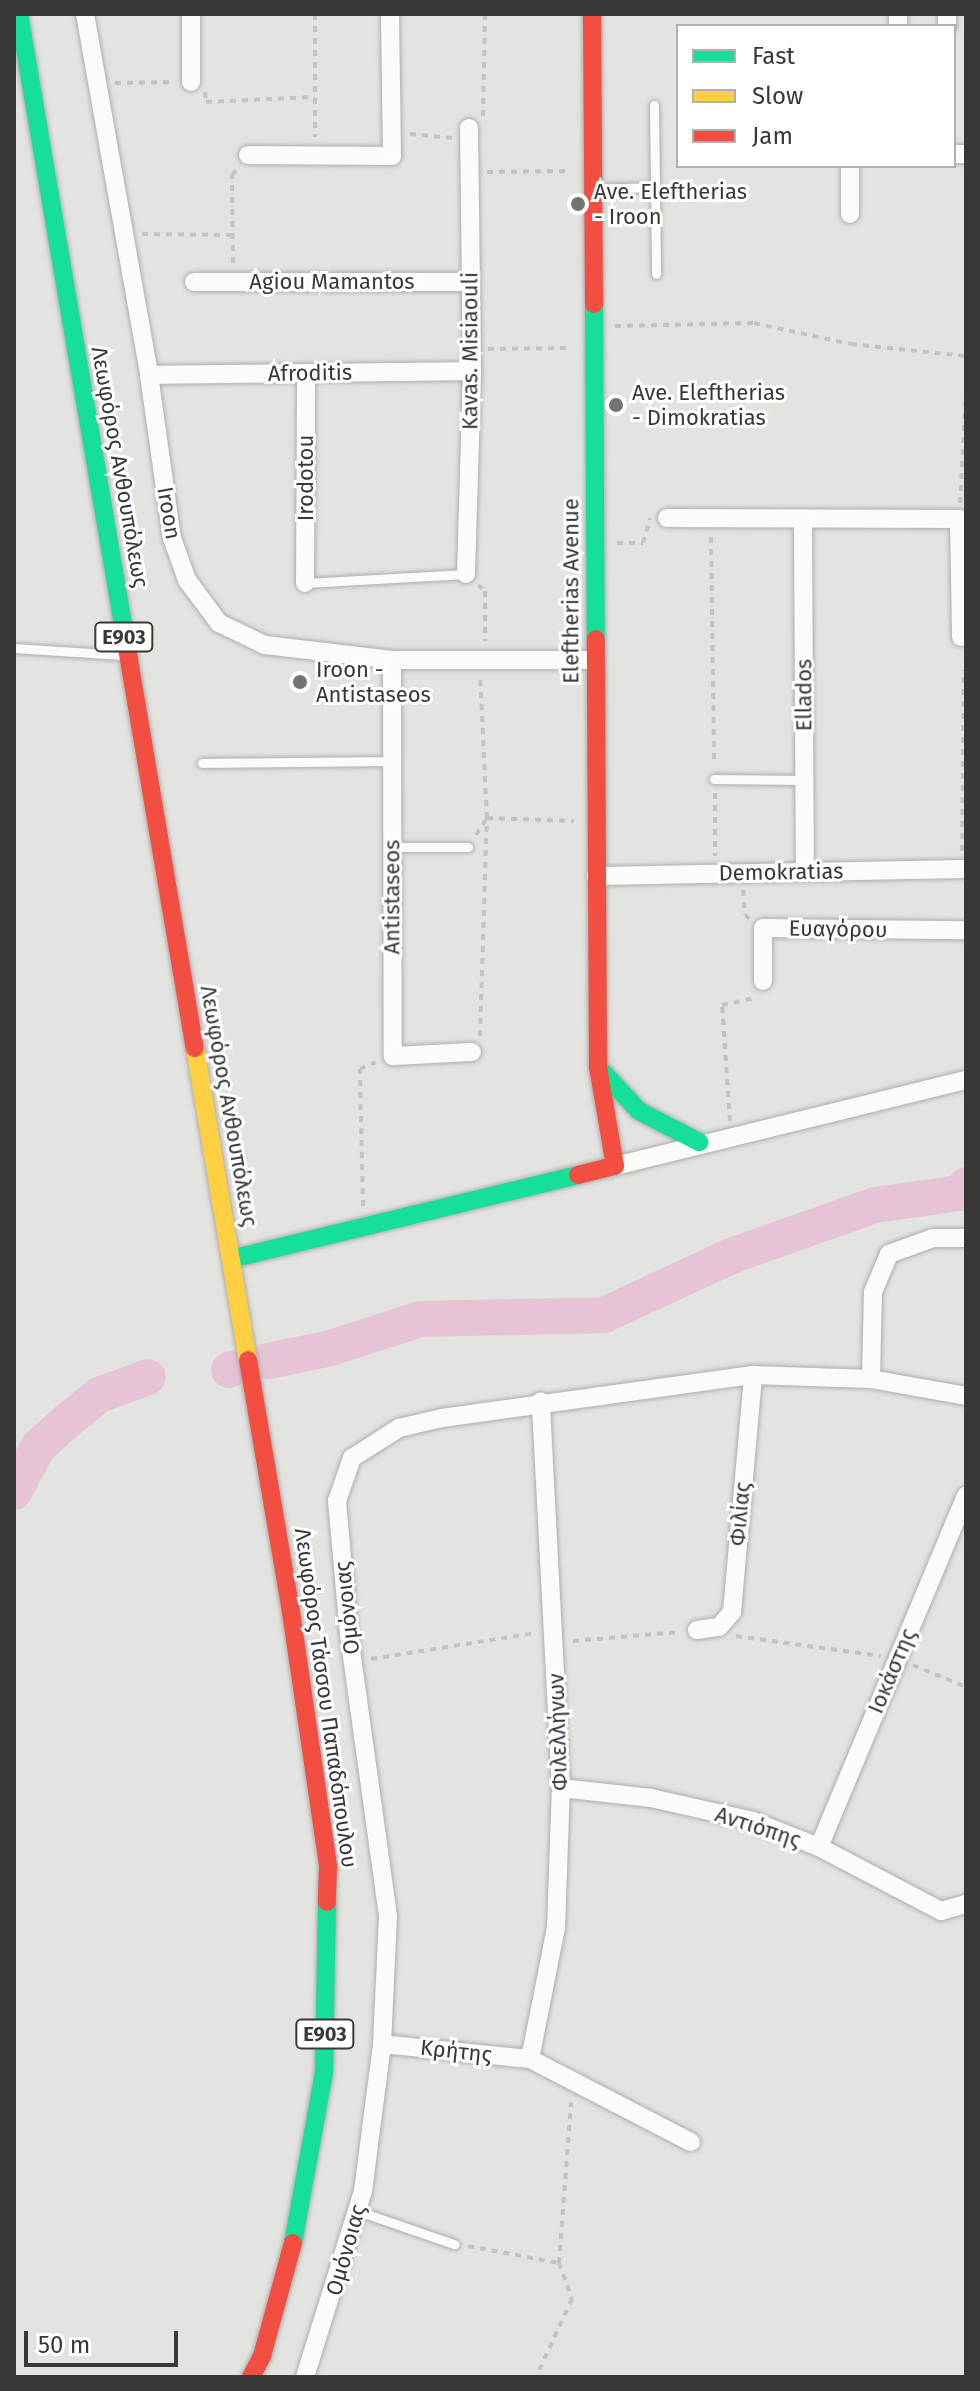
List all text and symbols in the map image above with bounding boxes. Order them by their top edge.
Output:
legend [676,24,956,168]
text: Fast [752,42,795,70]
text: Slow [752,82,803,110]
text: Jam [752,122,793,150]
place label: Ave. Eleftherias - Iroon [594,178,747,230]
marker: Ave. Eleftherias - Iroon [569,195,587,213]
street label: Agiou Mamantos [249,269,415,295]
street label: Kavas. Misiaouli [457,272,483,430]
street label: Λεωφόρος Ανθουπόλεως [86,344,154,590]
street label: Afroditis [268,359,352,387]
place label: Ave. Eleftherias - Dimokratias [632,379,785,430]
marker: Ave. Eleftherias - Dimokratias [607,396,625,414]
street label: Irodotou [293,435,319,521]
street label: Iroon [151,485,187,541]
street label: Eleftherias Avenue [558,498,584,684]
road number: E903 [94,621,154,653]
place label: Iroon - Antistaseos [316,656,431,708]
street label: Ellados [791,659,817,731]
marker: Iroon - Antistaseos [291,673,309,691]
street label: Antistaseos [379,840,405,954]
street label: Demokratias [718,858,844,886]
street label: Ευαγόρου [788,915,888,943]
street label: Λεωφόρος Ανθουπόλεως [195,983,263,1229]
street label: Φιλίας [724,1481,756,1547]
street label: Λεωφόρος Τάσσου Παπαδόπουλου [289,1526,363,1870]
street label: Ομόνοιας [329,1560,365,1656]
street label: Ιοκάστης [862,1624,922,1718]
street label: Φιλελλήνων [543,1673,573,1791]
street label: Αντιόπης [712,1801,804,1853]
road number: E903 [295,2018,355,2050]
street label: Κρήτης [419,2034,493,2068]
street label: Ομόνοιας [320,2201,372,2299]
scale bar [28,2315,182,2365]
text: 50 m [38,2331,90,2359]

